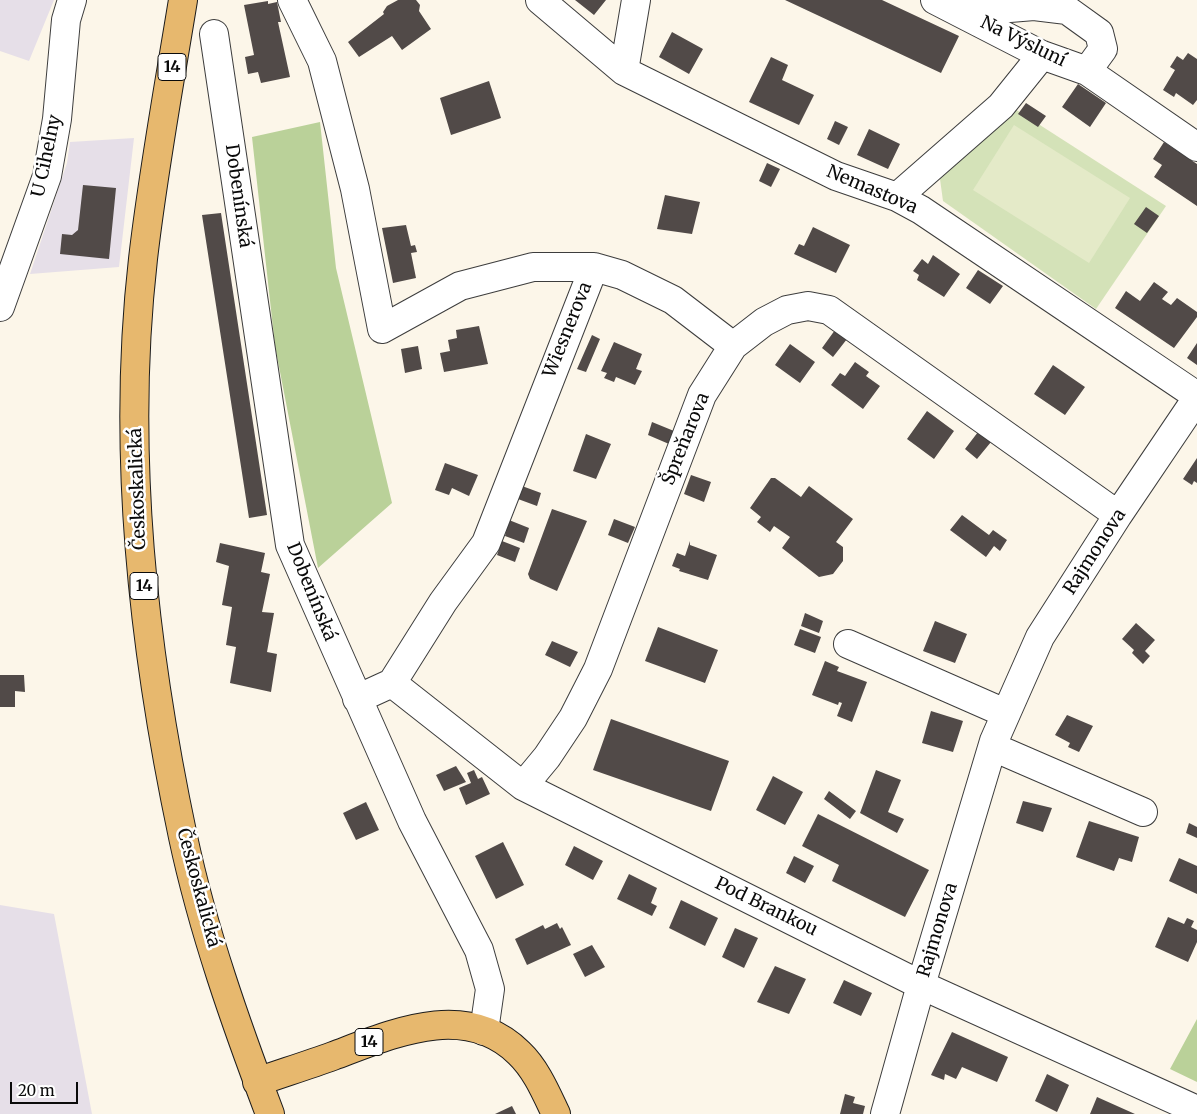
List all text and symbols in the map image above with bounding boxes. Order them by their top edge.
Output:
street label: Na Výsluní [977,12,1069,72]
road number: 14 [158,54,186,80]
street label: U Cihelny [28,113,66,199]
street label: Dobenínská [220,143,256,249]
street label: Nemastova [823,161,921,219]
street label: Wiesnerova [539,279,597,381]
street label: Špreňarova [658,390,714,488]
street label: Českoskalická [125,428,151,550]
street label: Rajmonova [1059,505,1131,599]
street label: Dobenínská [281,540,341,644]
road number: 14 [130,572,158,600]
street label: Českoskalická [172,826,224,950]
street label: Pod Brankou [711,873,821,941]
street label: Rajmonova [913,880,963,980]
road number: 14 [355,1028,383,1056]
scale bar [12,1072,80,1104]
text: 20 m [18,1081,55,1100]

